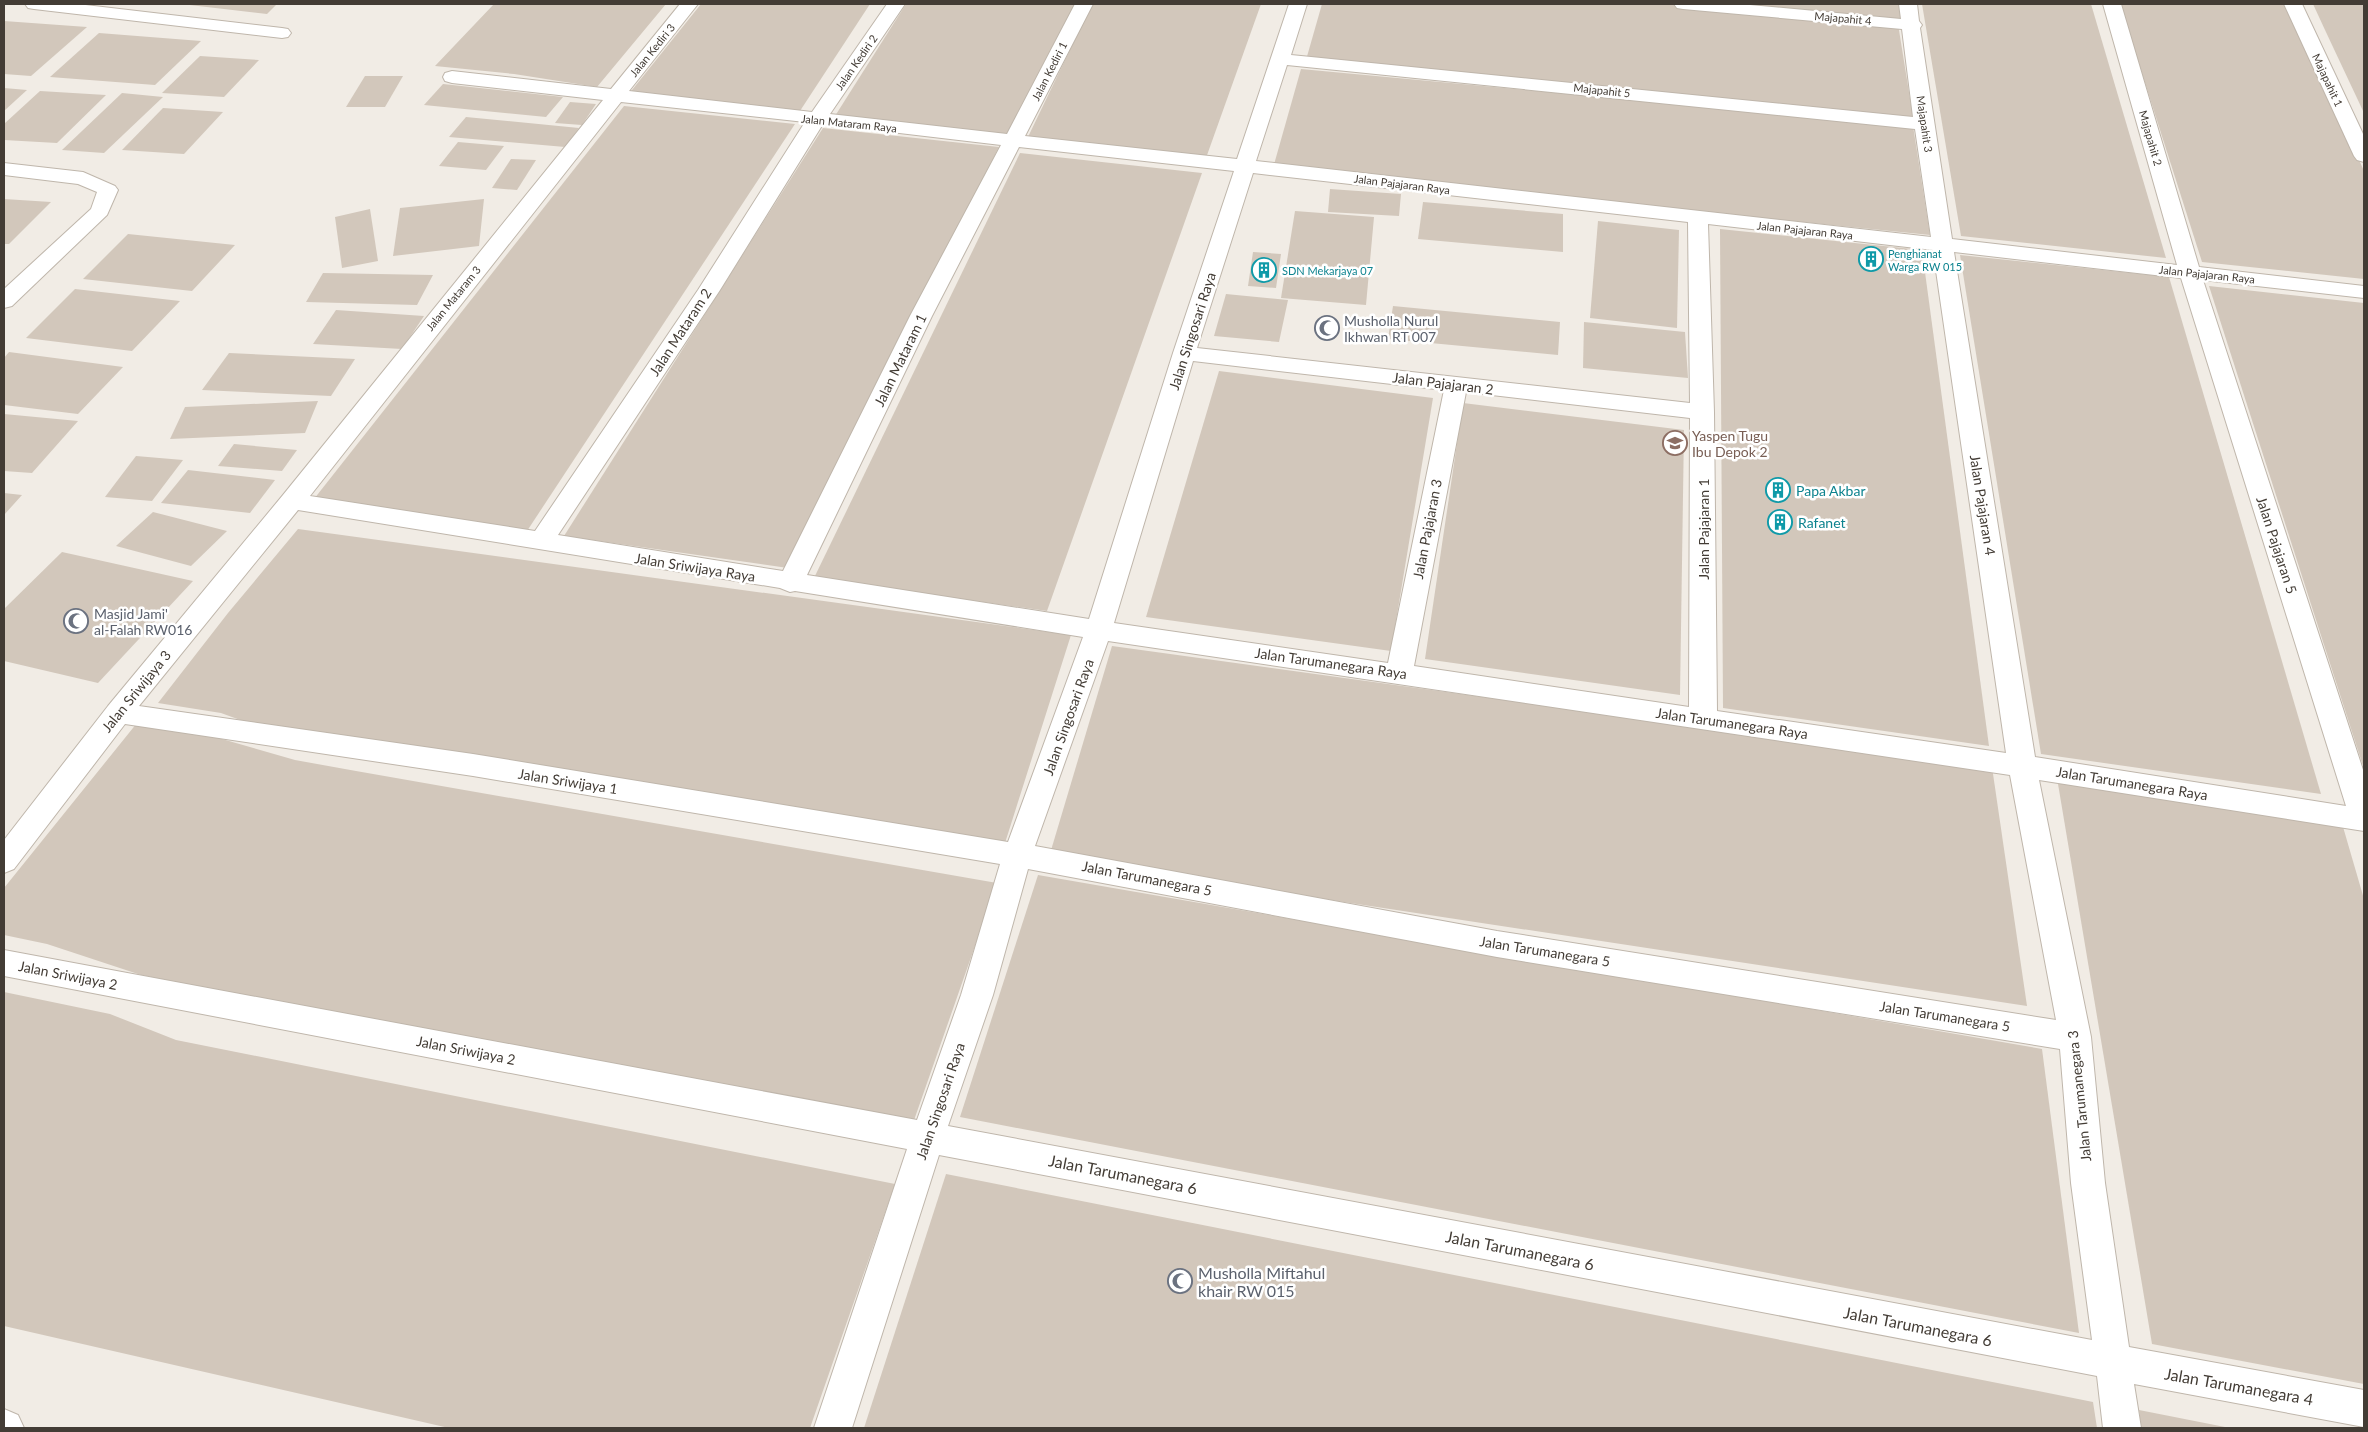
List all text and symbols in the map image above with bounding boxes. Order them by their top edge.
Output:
street label: Majapahit 4 [1814,9,1873,27]
street label: Jalan Kediri 3 [627,21,677,79]
street label: Jalan Kediri 2 [832,32,880,92]
street label: Jalan Kediri 1 [1029,39,1069,103]
street label: Majapahit 1 [2310,51,2346,109]
street label: Majapahit 5 [1573,81,1631,99]
street label: Majapahit 3 [1915,95,1935,153]
street label: Majapahit 2 [2137,109,2165,167]
street label: Jalan Mataram Raya [800,112,898,134]
street label: Jalan Pajajaran Raya [1353,172,1451,196]
street label: Jalan Pajajaran Raya [1756,218,1854,242]
building icon: Penghianat Warga RW 015 [1858,246,1884,272]
place label: Penghianat Warga RW 015 [1888,247,1962,273]
building icon: SDN Mekarjaya 07 [1251,257,1277,283]
street label: Jalan Pajajaran Raya [2158,262,2256,286]
street label: Jalan Mataram 3 [423,263,483,333]
place label: SDN Mekarjaya 07 [1282,264,1373,277]
street label: Jalan Singosari Raya [1165,270,1219,392]
street label: Jalan Mataram 2 [645,285,715,379]
street label: Jalan Mataram 1 [870,311,930,409]
place label: Musholla Nurul Ikhwan RT 007 [1344,312,1438,345]
mosque icon: Musholla Nurul Ikhwan RT 007 [1314,315,1340,341]
street label: Jalan Pajajaran 2 [1392,368,1494,398]
place label: Yaspen Tugu Ibu Depok 2 [1692,427,1768,460]
school or university icon: Yaspen Tugu Ibu Depok 2 [1662,430,1688,456]
street label: Jalan Pajajaran 4 [1967,454,1999,556]
building icon: Papa Akbar [1765,477,1791,503]
street label: Jalan Pajajaran 3 [1409,478,1445,580]
street label: Jalan Pajajaran 1 [1695,478,1712,580]
place label: Papa Akbar [1796,482,1866,499]
street label: Jalan Pajajaran 5 [2253,494,2301,596]
building icon: Rafanet [1767,509,1793,535]
place label: Rafanet [1798,514,1846,531]
street label: Jalan Sriwijaya Raya [634,549,757,585]
place label: Masjid Jami' al-Falah RW016 [94,605,192,638]
mosque icon: Masjid Jami' al-Falah RW016 [63,608,89,634]
street label: Jalan Tarumanegara Raya [1254,644,1408,682]
street label: Jalan Sriwijaya 3 [98,647,174,735]
street label: Jalan Singosari Raya [1039,656,1097,778]
street label: Jalan Tarumanegara Raya [1655,704,1809,742]
street label: Jalan Tarumanegara Raya [2055,763,2209,803]
street label: Jalan Sriwijaya 1 [517,765,619,797]
street label: Jalan Tarumanegara 5 [1081,857,1213,899]
street label: Jalan Tarumanegara 5 [1479,932,1611,970]
street label: Jalan Sriwijaya 2 [17,957,119,993]
street label: Jalan Tarumanegara 5 [1879,997,2011,1035]
street label: Jalan Tarumanegara 3 [2064,1030,2094,1162]
street label: Jalan Sriwijaya 2 [415,1032,517,1068]
street label: Jalan Singosari Raya [912,1040,968,1162]
street label: Jalan Tarumanegara 6 [1047,1150,1199,1198]
street label: Jalan Tarumanegara 6 [1444,1226,1596,1274]
place label: Musholla Miftahul khair RW 015 [1198,1263,1325,1300]
mosque icon: Musholla Miftahul khair RW 015 [1167,1268,1193,1294]
street label: Jalan Tarumanegara 6 [1842,1302,1994,1350]
street label: Jalan Tarumanegara 4 [2163,1364,2315,1408]

